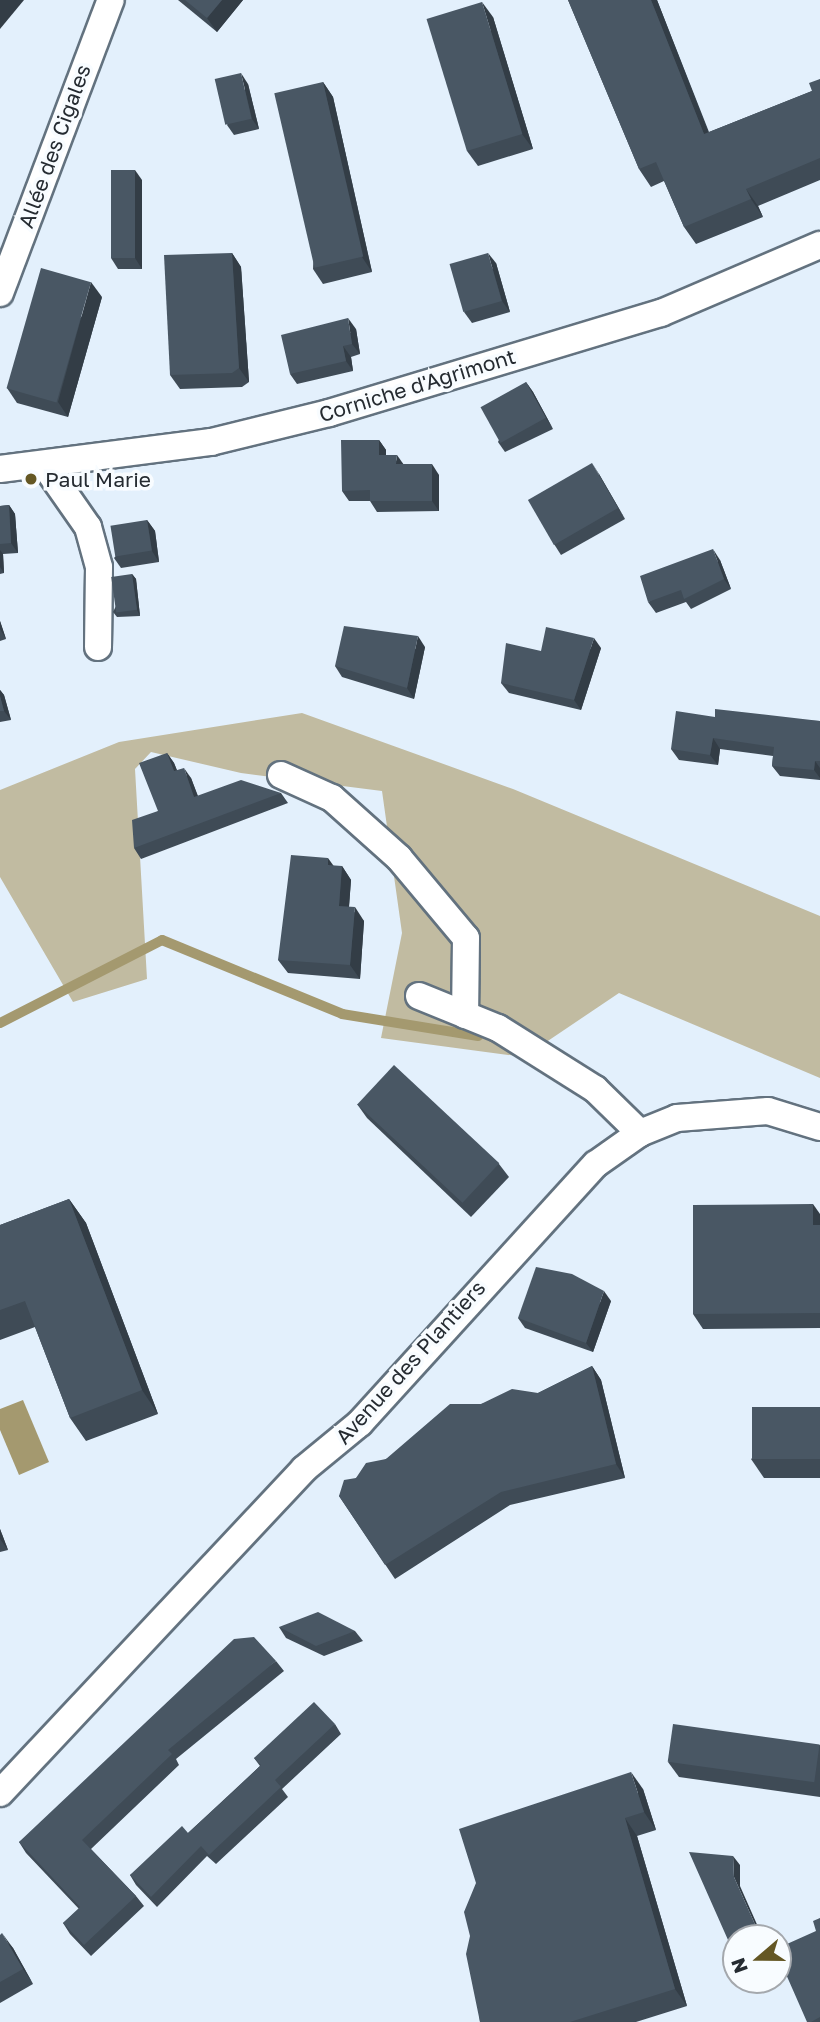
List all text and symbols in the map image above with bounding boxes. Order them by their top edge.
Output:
street label: Allée des Cigales [13,61,95,231]
street label: Corniche d'Agrimont [316,343,518,427]
place label: Paul Marie [45,466,151,492]
marker: Paul Marie [23,471,39,487]
street label: Avenue des Plantiers [330,1275,490,1449]
north arrow [722,1924,792,1994]
text: N [725,1955,752,1976]

